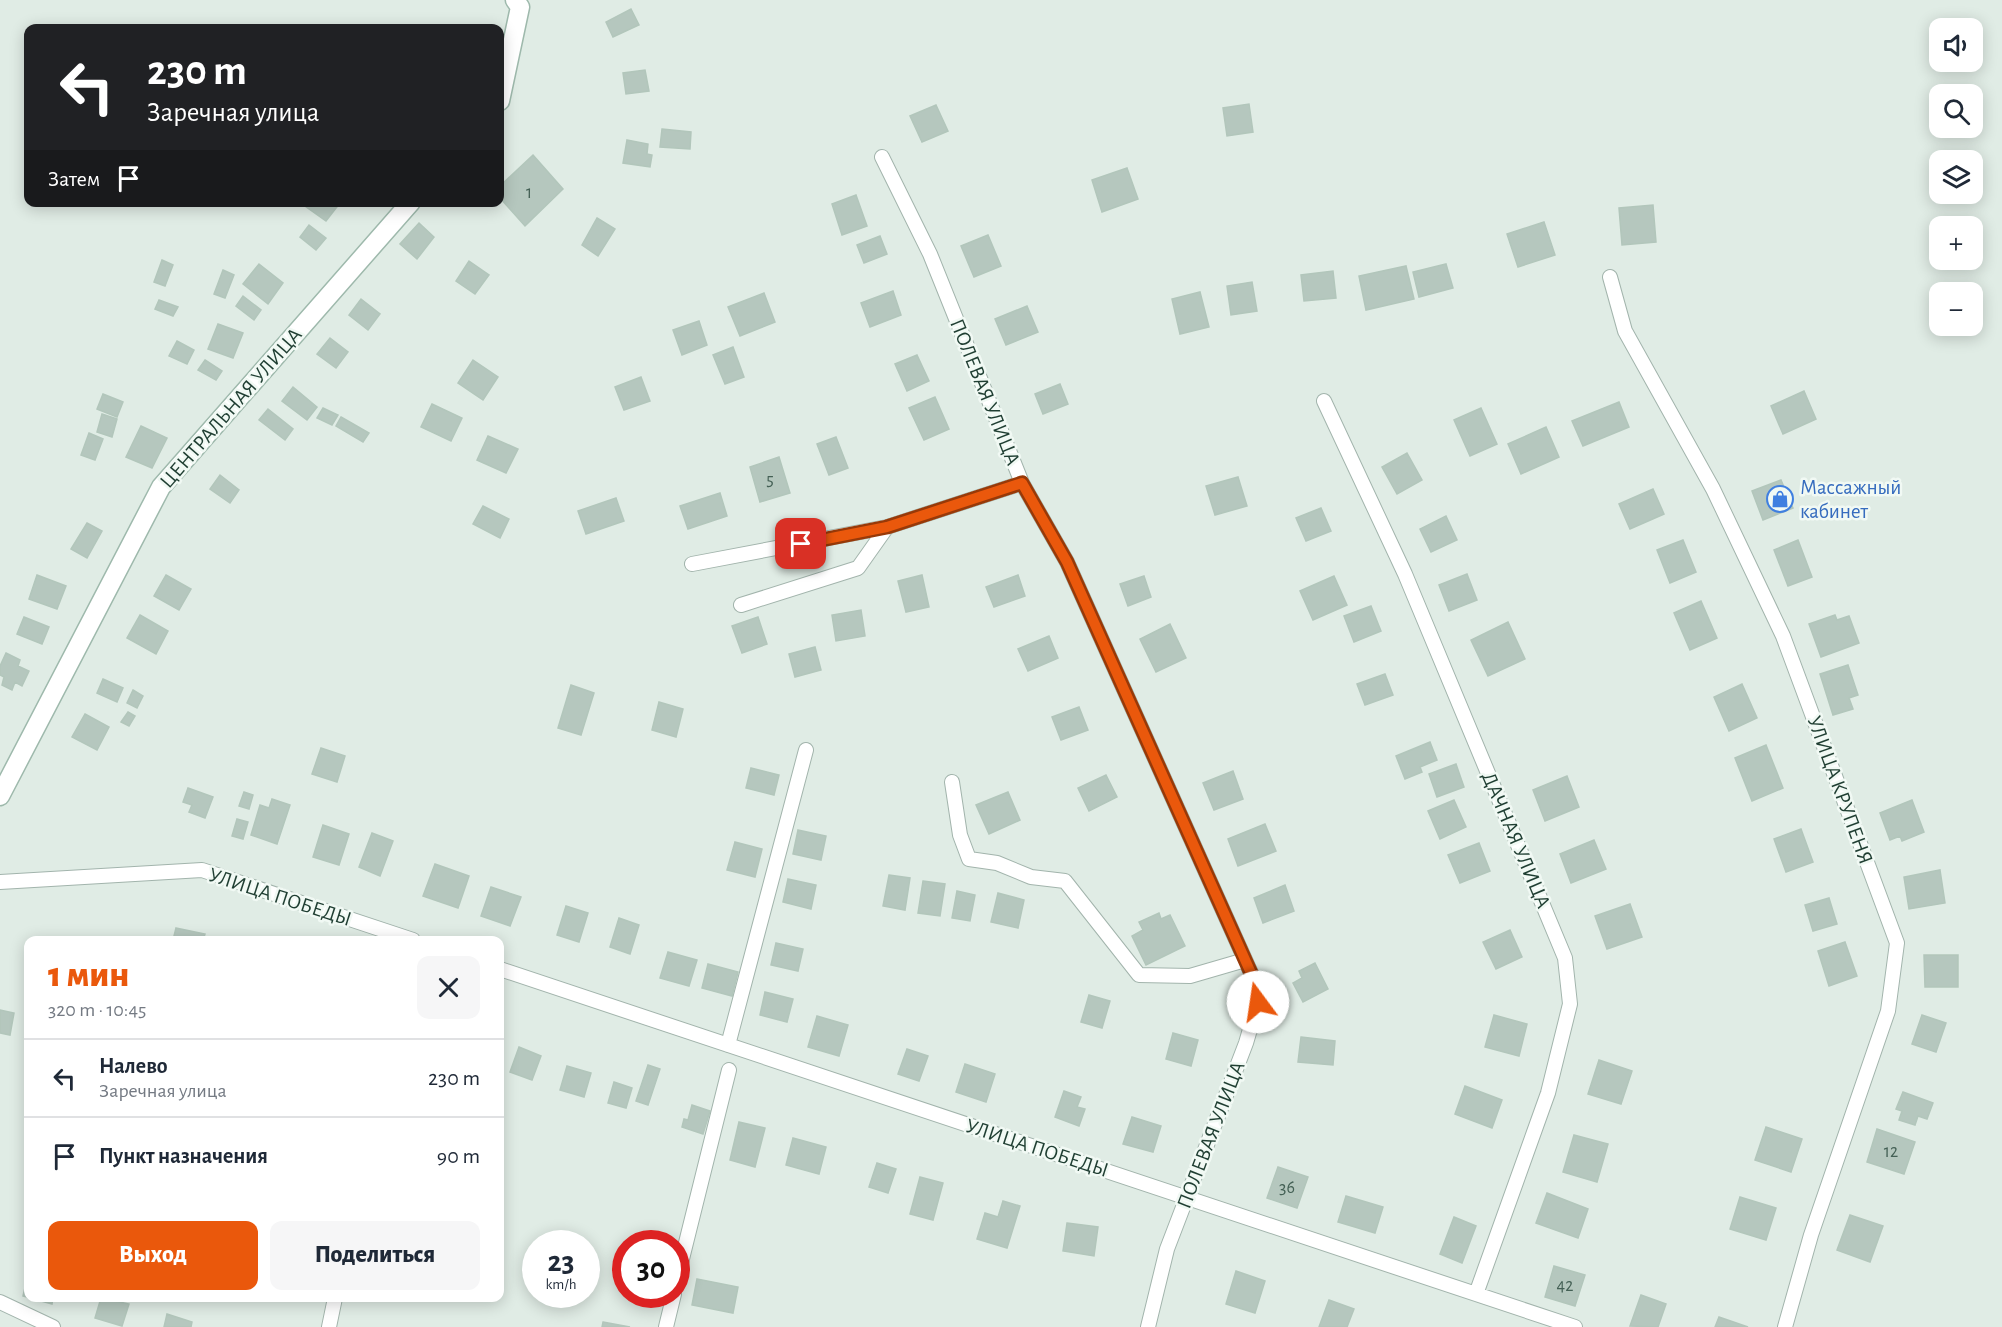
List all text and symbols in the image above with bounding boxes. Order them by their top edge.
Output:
map controls [1929,18,1983,336]
button: sound [1929,18,1983,72]
icon: left [48,48,126,126]
text: 230 m [147,50,247,92]
button: search [1929,84,1983,138]
text: Заречная улица [147,99,319,126]
button: layers [1929,150,1983,204]
icon: arrive [112,162,145,195]
text: Затем [48,168,100,190]
house number: 1 [526,184,532,202]
button: + [1929,216,1983,270]
button: − [1929,282,1983,336]
street label: ПОЛЕВАЯ УЛИЦА [946,316,1024,468]
street label: ЦЕНТРАЛЬНАЯ УЛИЦА [156,324,306,492]
house number: 5 [766,471,774,489]
place label: Массажный кабинет [1800,477,1901,522]
shop icon: Массажный кабинет [1765,484,1795,514]
pin [775,518,826,569]
icon: arrive [784,527,817,560]
street label: УЛИЦА КРУПЕНЯ [1803,713,1877,867]
street label: ДАЧНАЯ УЛИЦА [1478,769,1554,911]
street label: УЛИЦА ПОБЕДЫ [206,864,354,930]
button: close [417,956,480,1019]
text: 1 мин [48,957,130,993]
position arrow [1226,970,1290,1034]
text: 320 m · 10:45 [48,1000,146,1020]
text: Налево [99,1055,168,1077]
street label: ПОЛЕВАЯ УЛИЦА [1173,1059,1249,1211]
icon: left [48,1062,81,1095]
text: 230 m [428,1067,480,1089]
text: Заречная улица [99,1081,227,1101]
street label: УЛИЦА ПОБЕДЫ [963,1115,1111,1181]
icon: arrive [48,1140,81,1173]
house number: 12 [1884,1143,1898,1161]
text: Пункт назначения [99,1145,268,1167]
text: 90 m [437,1145,480,1167]
house number: 36 [1279,1179,1295,1197]
button: Выход [48,1221,258,1290]
button: Поделиться [270,1221,480,1290]
speed limit sign: 30 [612,1230,690,1308]
text: 23 [547,1247,575,1277]
text: km/h [546,1277,576,1292]
house number: 42 [1557,1277,1573,1295]

